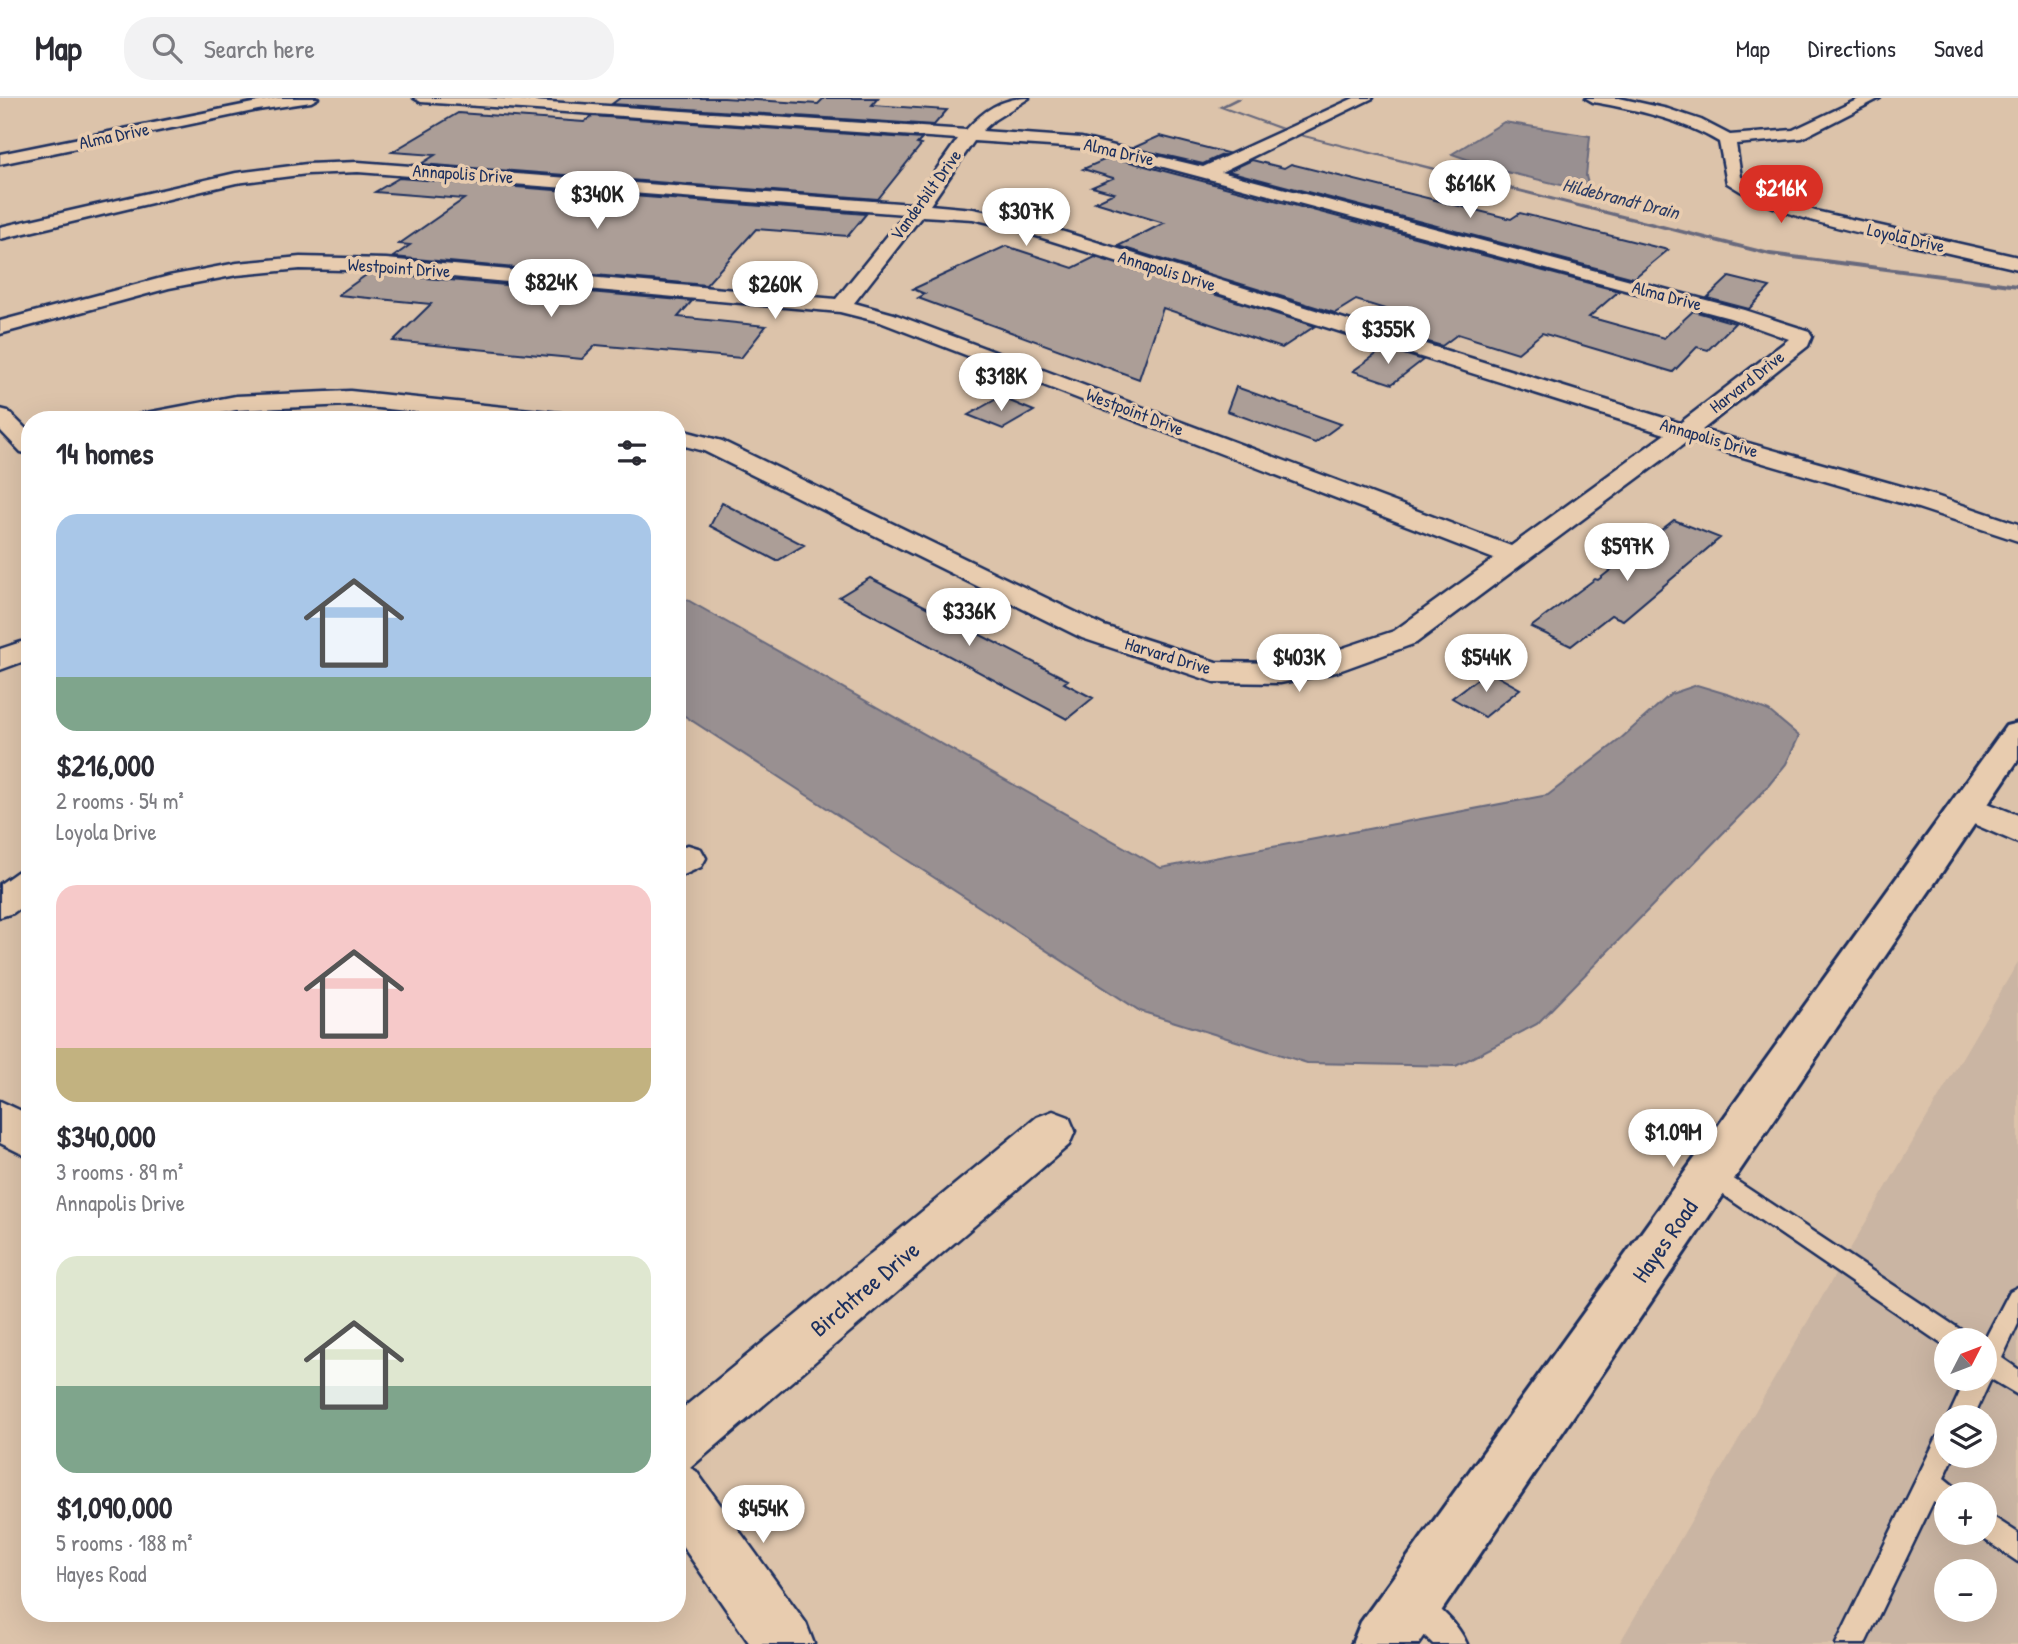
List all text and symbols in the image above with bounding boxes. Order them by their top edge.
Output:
search box [124,17,614,80]
text: Map [35,26,82,70]
icon: search [148,29,186,67]
text: Search here [204,31,315,66]
text: Map [1736,32,1770,64]
text: Directions [1808,32,1896,64]
text: Saved [1934,32,1983,64]
street label: Alma Drive [77,116,151,155]
street label: Alma Drive [1082,131,1156,172]
street label: Vanderbilt Drive [884,144,967,245]
street label: Annapolis Drive [412,158,514,189]
pin: $616K [1421,160,1519,220]
pin: $216K [1732,166,1830,225]
text: $616K [1445,167,1495,198]
water label: Hildebrandt Drain [1560,171,1683,225]
pin: $340K [548,172,646,231]
text: $216K [1755,172,1807,203]
text: $340K [571,178,623,209]
pin: $307K [977,188,1075,248]
text: $307K [998,195,1054,226]
street label: Loyola Drive [1865,216,1947,259]
street label: Annapolis Drive [1115,244,1219,297]
street label: Westpoint Drive [347,251,451,284]
pin: $824K [502,260,600,319]
pin: $260K [726,262,824,321]
text: $824K [524,266,578,297]
text: $260K [748,268,802,299]
street label: Alma Drive [1630,274,1705,317]
pin: $355K [1339,306,1437,366]
text: $355K [1361,313,1415,344]
street label: Harvard Drive [1704,344,1789,419]
pin: $318K [952,354,1050,413]
text: $318K [975,360,1027,391]
street label: Westpoint Drive [1083,381,1188,442]
street label: Annapolis Drive [1657,412,1761,463]
text: 14 homes [56,433,154,473]
icon: filters [613,434,651,472]
pin: $597K [1578,524,1676,583]
text: $597K [1600,530,1654,561]
icon: home [291,560,417,686]
pin: $336K [920,588,1018,648]
text: $336K [942,595,996,626]
street label: Harvard Drive [1122,631,1214,680]
pin: $403K [1250,634,1348,694]
pin: $544K [1437,634,1535,694]
text: $403K [1273,641,1325,672]
text: $544K [1461,641,1511,672]
text: $216,000 [56,745,155,785]
text: 2 rooms · 54 m² [56,785,184,816]
text: Loyola Drive [56,816,157,847]
icon: home [291,931,417,1057]
pin: $1.09M [1616,1110,1730,1169]
text: $340,000 [56,1116,156,1156]
text: $1.09M [1644,1116,1702,1147]
text: 3 rooms · 89 m² [56,1156,183,1187]
text: Annapolis Drive [56,1187,185,1218]
street label: Hayes Road [1624,1193,1704,1288]
street label: Birchtree Drive [803,1233,926,1343]
icon: home [291,1302,417,1428]
north arrow [1934,1328,1997,1391]
map controls [1934,1328,1997,1622]
button: layers [1934,1405,1997,1468]
button: + [1934,1482,1997,1545]
pin: $454K [714,1486,812,1545]
text: $1,090,000 [56,1487,172,1527]
text: $454K [738,1492,788,1523]
text: 5 rooms · 188 m² [56,1527,193,1558]
text: Hayes Road [56,1558,147,1589]
button: − [1934,1559,1997,1622]

